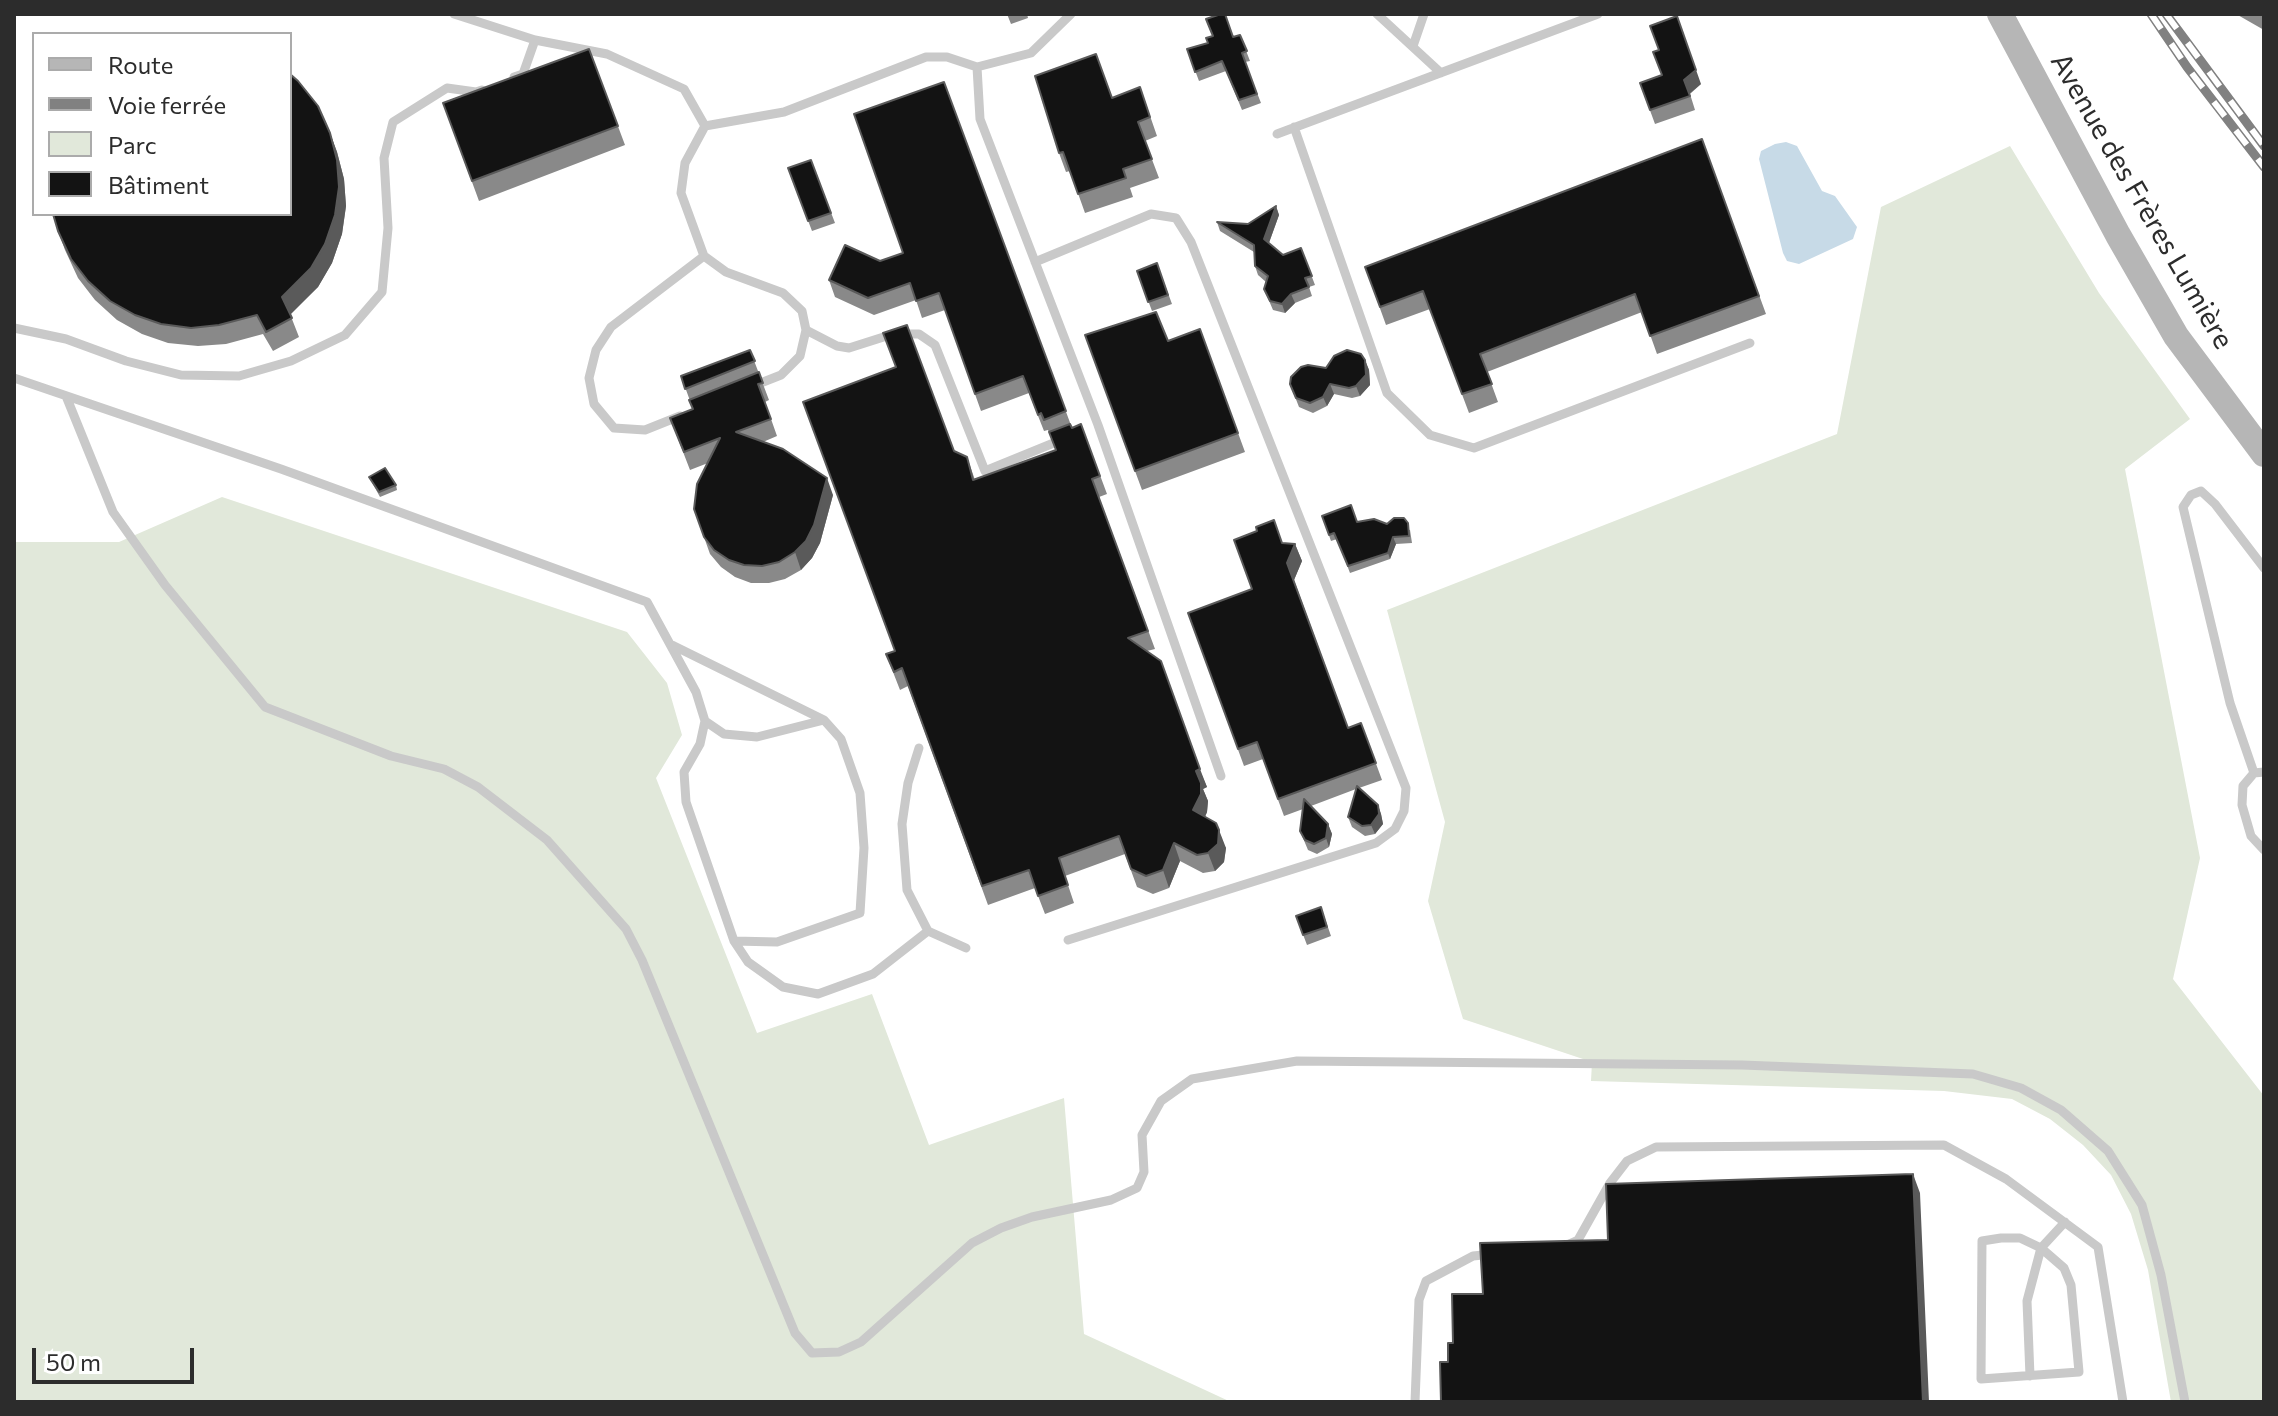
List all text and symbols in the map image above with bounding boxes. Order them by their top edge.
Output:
legend [32,32,292,216]
street label: Avenue des Frères Lumière [2043,47,2241,355]
text: Route [108,50,173,79]
text: Voie ferrée [108,90,226,119]
text: Parc [108,130,157,159]
text: Bâtiment [108,170,209,199]
scale bar [36,1332,198,1382]
text: 50 m [46,1347,101,1376]

